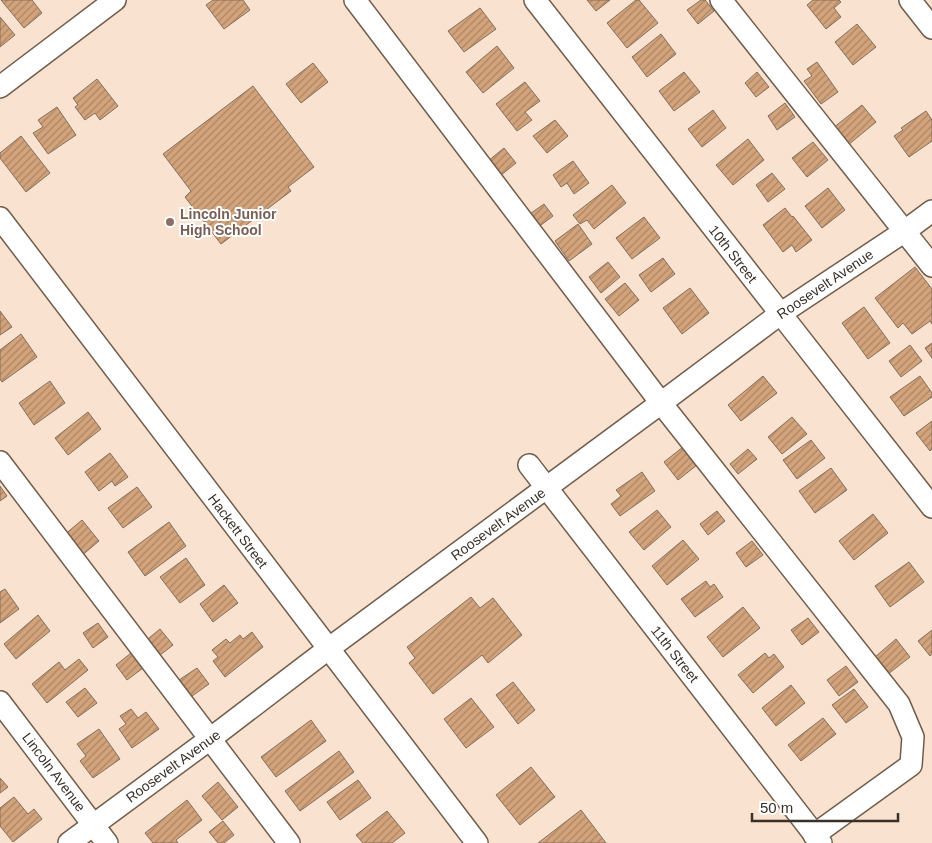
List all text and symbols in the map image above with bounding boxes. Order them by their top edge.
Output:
place label: Lincoln Junior High School [180,206,277,238]
marker: Lincoln Junior High School [164,216,176,228]
street label: 10th Street [706,222,760,286]
street label: Roosevelt Avenue [774,246,876,322]
street label: Roosevelt Avenue [448,484,548,564]
street label: Hackett Street [205,491,271,571]
street label: 11th Street [648,622,702,686]
street label: Roosevelt Avenue [123,726,223,806]
street label: Lincoln Avenue [19,729,89,815]
scale bar [752,790,898,822]
text: 50 m [760,799,793,816]

